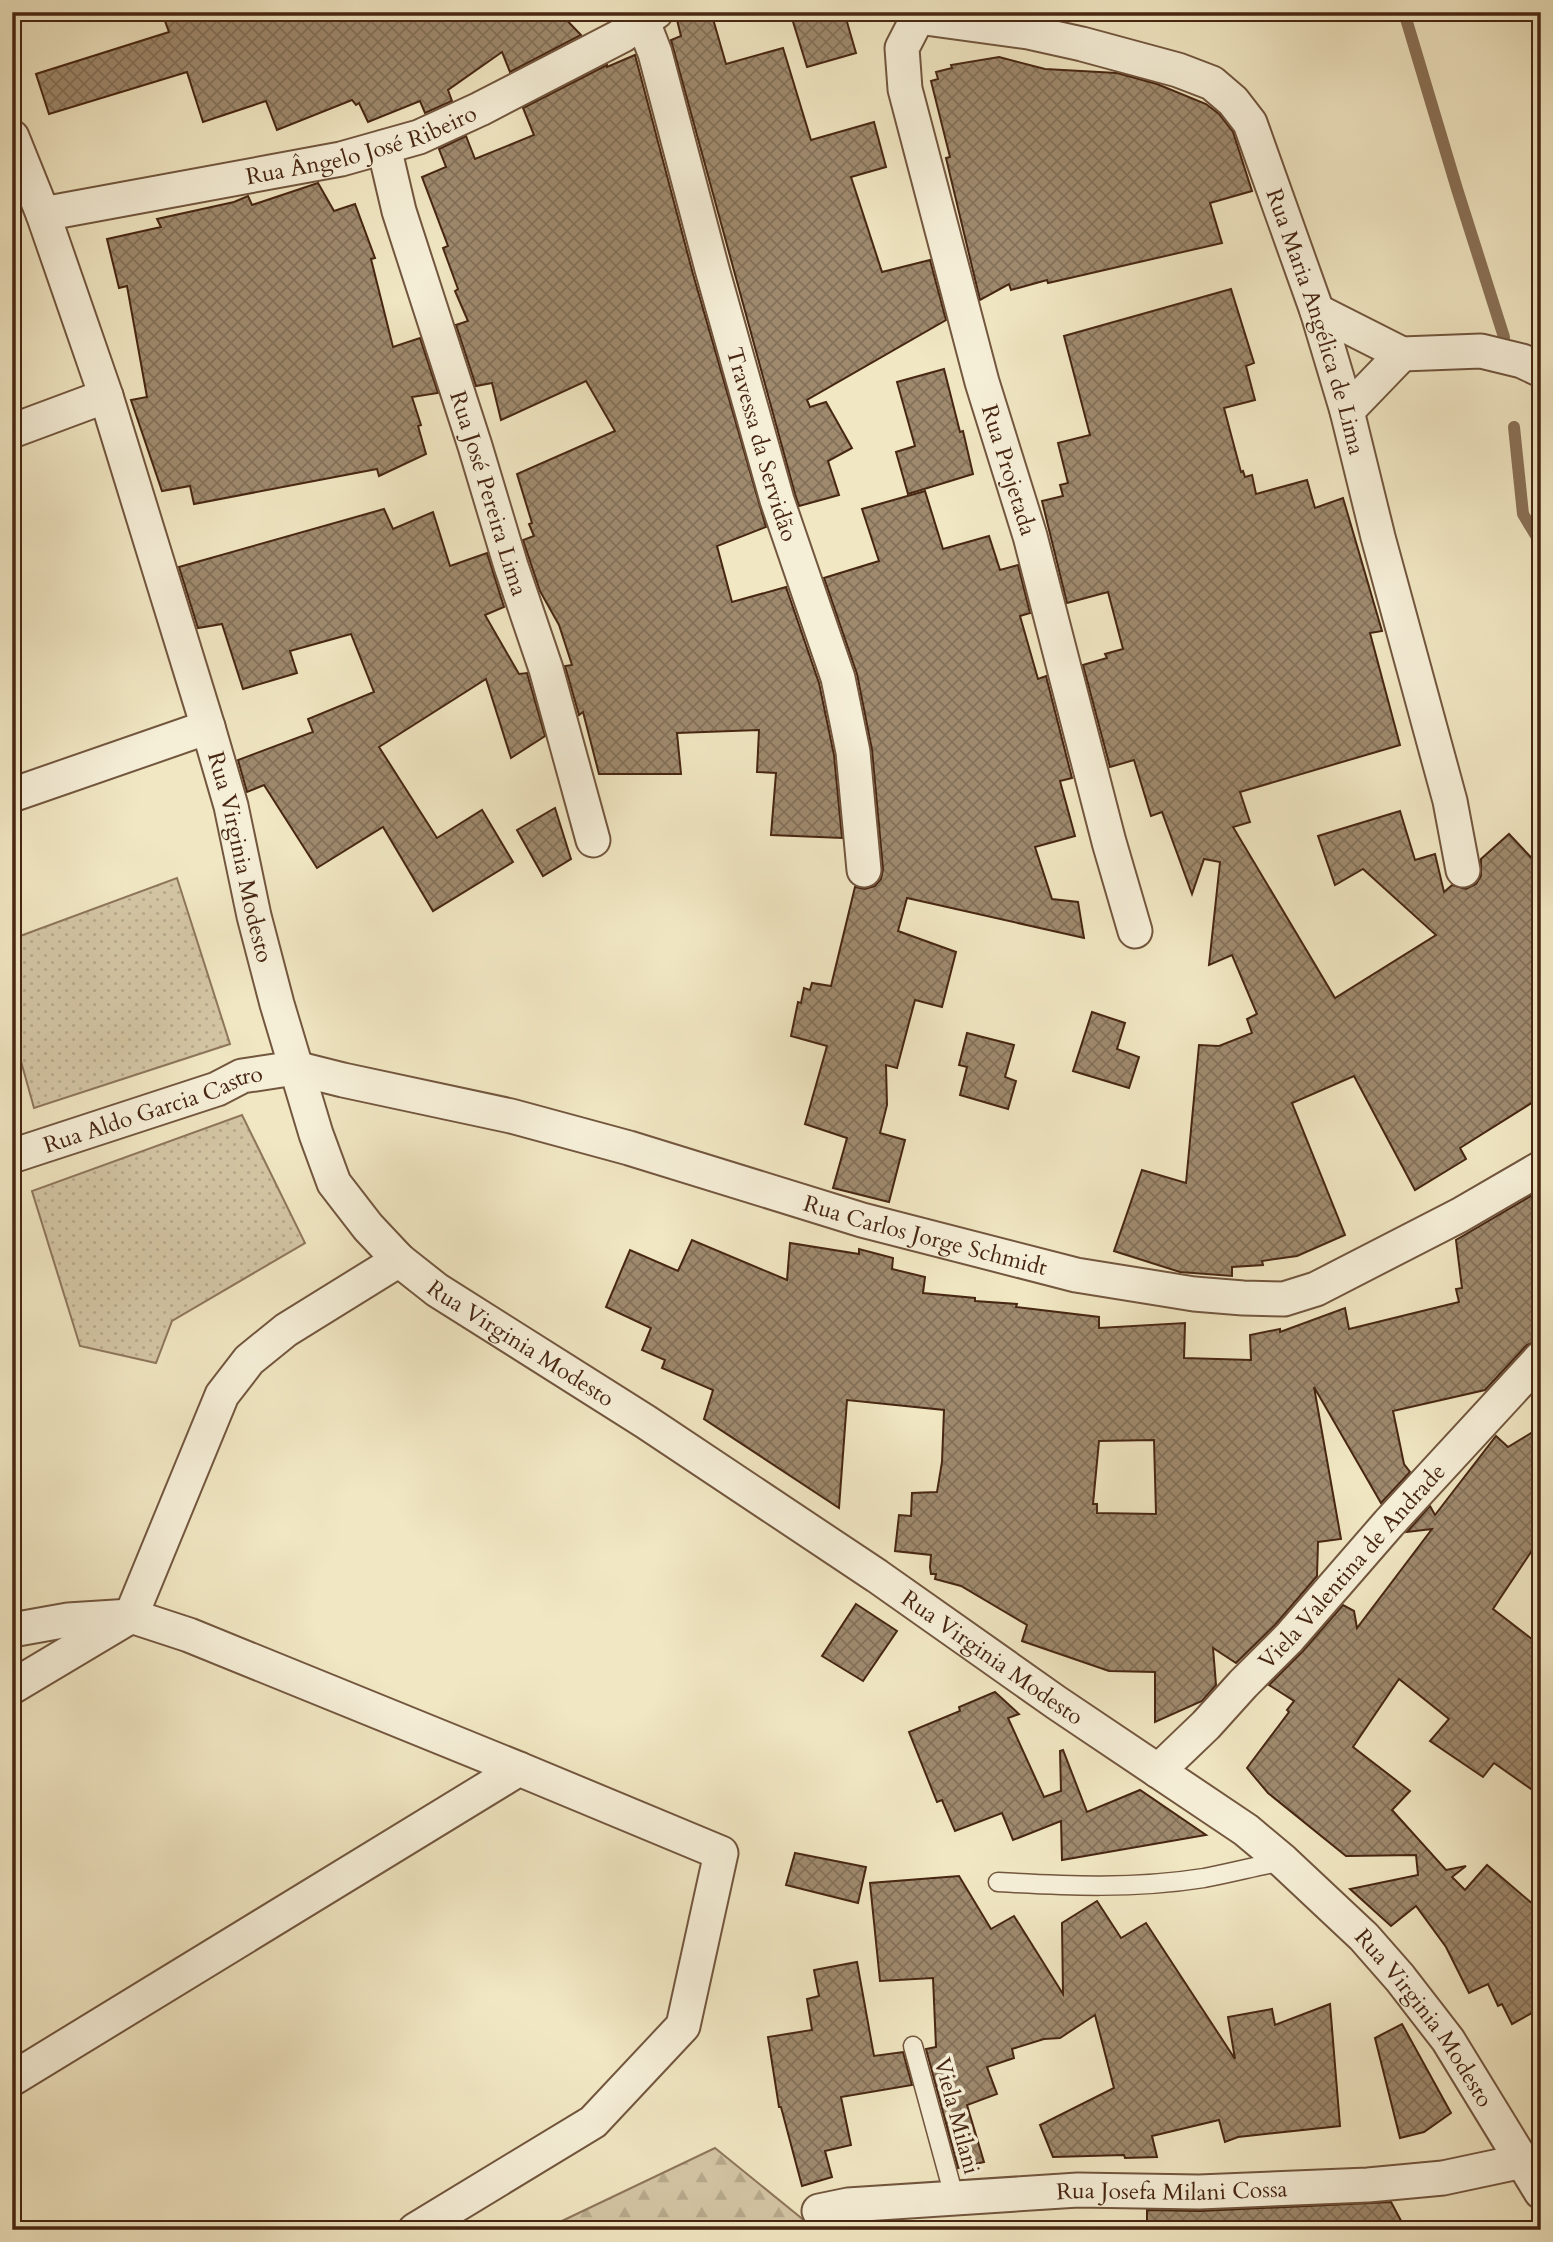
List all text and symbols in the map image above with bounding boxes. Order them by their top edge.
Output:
street label: Rua Ângelo José Ribeiro [243,97,481,192]
street label: Rua Maria Angélica de Lima [1259,184,1373,458]
street label: Travessa da Servidão [719,344,805,545]
street label: Rua José Pereira Lima [443,387,536,600]
street label: Rua Projetada [974,401,1044,539]
street label: Rua Virginia Modesto [200,748,281,966]
street label: Rua Aldo Garcia Castro [39,1058,265,1160]
street label: Rua Carlos Jorge Schmidt [800,1187,1051,1282]
street label: Rua Virginia Modesto [421,1272,620,1414]
street label: Viela Valentina de Andrade [1251,1456,1452,1676]
street label: Rua Virginia Modesto [895,1583,1090,1732]
street label: Rua Virginia Modesto [1348,1922,1501,2113]
street label: Viela Milani [927,2054,987,2178]
street label: Rua Josefa Milani Cossa [1055,2173,1288,2208]

